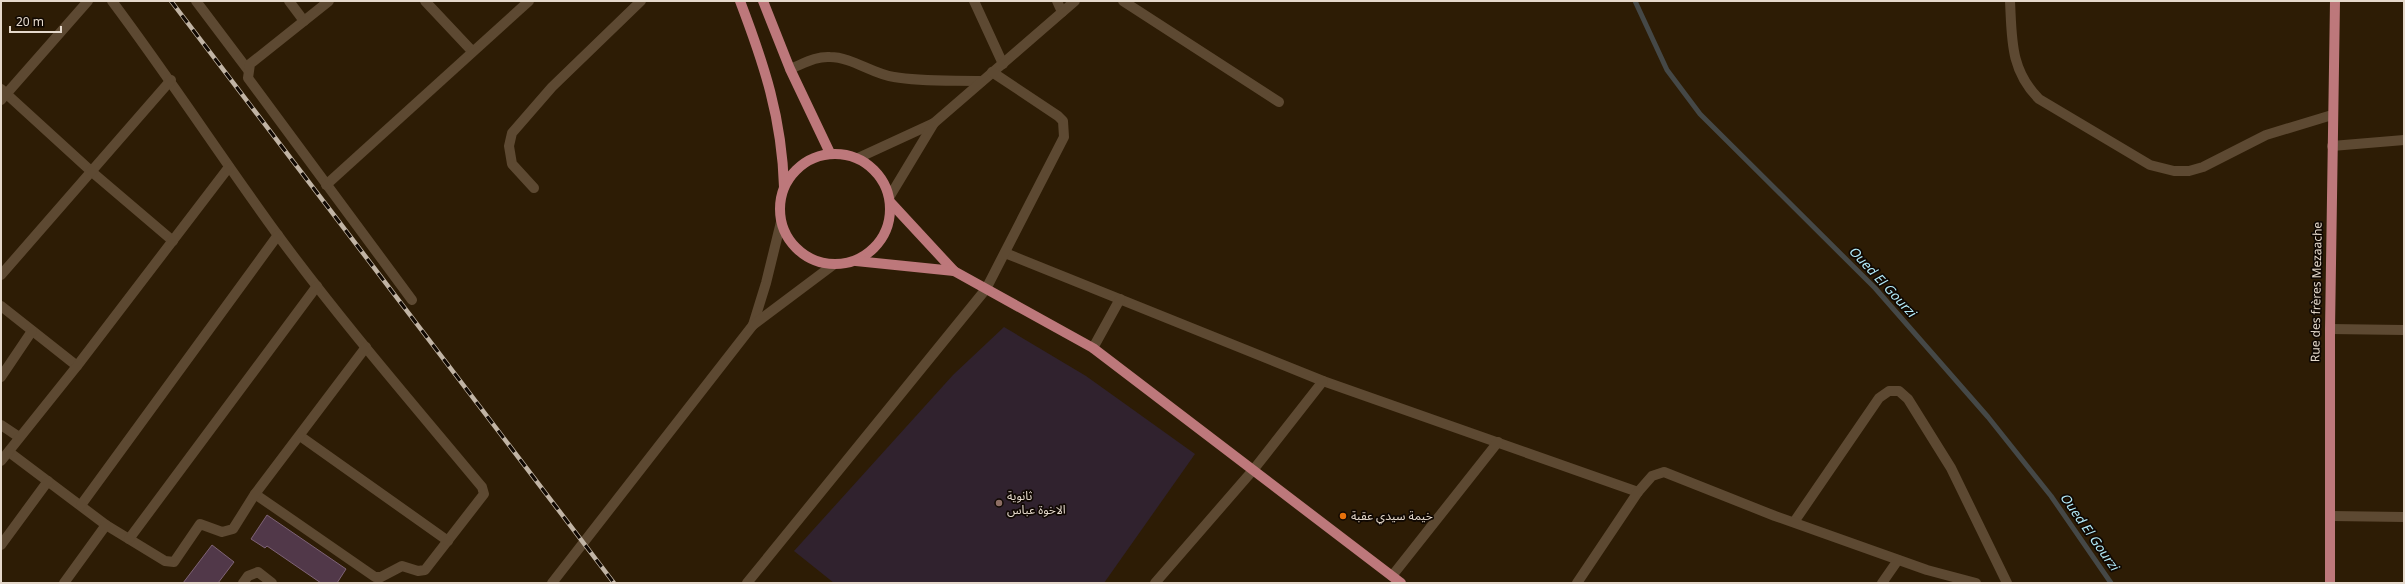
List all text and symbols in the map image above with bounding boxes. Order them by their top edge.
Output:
scale bar [10,8,61,34]
text: 20 m [16,10,44,35]
street label: Rue des frères Mezaache [2303,221,2331,362]
water label: Oued El Gourzi [1841,239,1924,326]
place label: ثانوية الاخوة عباس [1007,484,1066,523]
water label: Oued El Gourzi [2051,487,2128,579]
marker: ثانوية الاخوة عباس [994,498,1004,508]
place label: خيمة سيدي عقبة [1351,504,1433,529]
marker: خيمة سيدي عقبة [1338,511,1348,521]

